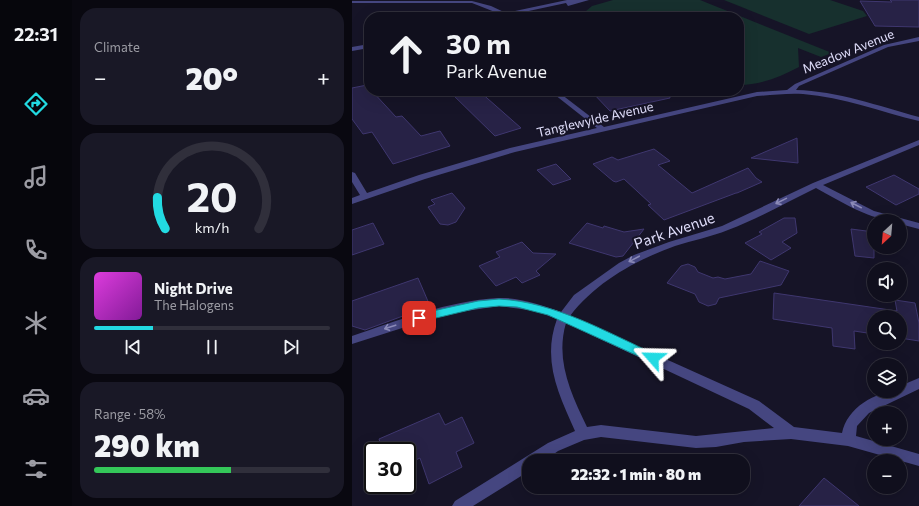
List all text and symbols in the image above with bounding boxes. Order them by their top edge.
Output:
text: 22:31 [14,23,58,45]
street label: Meadow Avenue [800,25,896,77]
text: 30 m [446,26,511,60]
icon: ahead [380,28,432,80]
text: Climate [94,39,140,55]
text: 20° [185,59,238,96]
text: Park Avenue [446,60,547,82]
text: − [94,64,107,91]
text: + [317,64,330,91]
icon: directions [22,90,50,118]
street label: Tanglewylde Avenue [535,98,655,140]
icon: music [22,163,50,191]
text: 20 [186,170,238,221]
one-way arrow [775,198,787,205]
one-way arrow [850,201,862,208]
street label: Park Avenue [631,208,717,252]
north arrow [867,214,907,254]
map controls [867,214,907,494]
text: km/h [195,217,229,235]
icon: phone [22,236,50,264]
one-way arrow [628,256,640,263]
button: sound [867,262,907,302]
text: Night Drive [154,279,233,297]
text: The Halogens [154,297,234,313]
pin [402,301,436,335]
icon: arrive [408,307,430,329]
icon: climate [22,309,50,337]
button: search [867,310,907,350]
one-way arrow [385,324,397,332]
icon: previous [122,336,144,358]
icon: pause [201,336,223,358]
icon: next [280,336,302,358]
position arrow [632,337,674,379]
button: layers [867,358,907,398]
icon: car [22,382,50,410]
text: Range · 58% [94,406,166,422]
button: + [867,406,907,446]
text: 290 km [94,426,200,463]
speed limit sign: 30 [364,442,416,494]
button: − [867,454,907,494]
icon: filters [22,455,50,483]
text: 22:32 · 1 min · 80 m [571,465,701,483]

